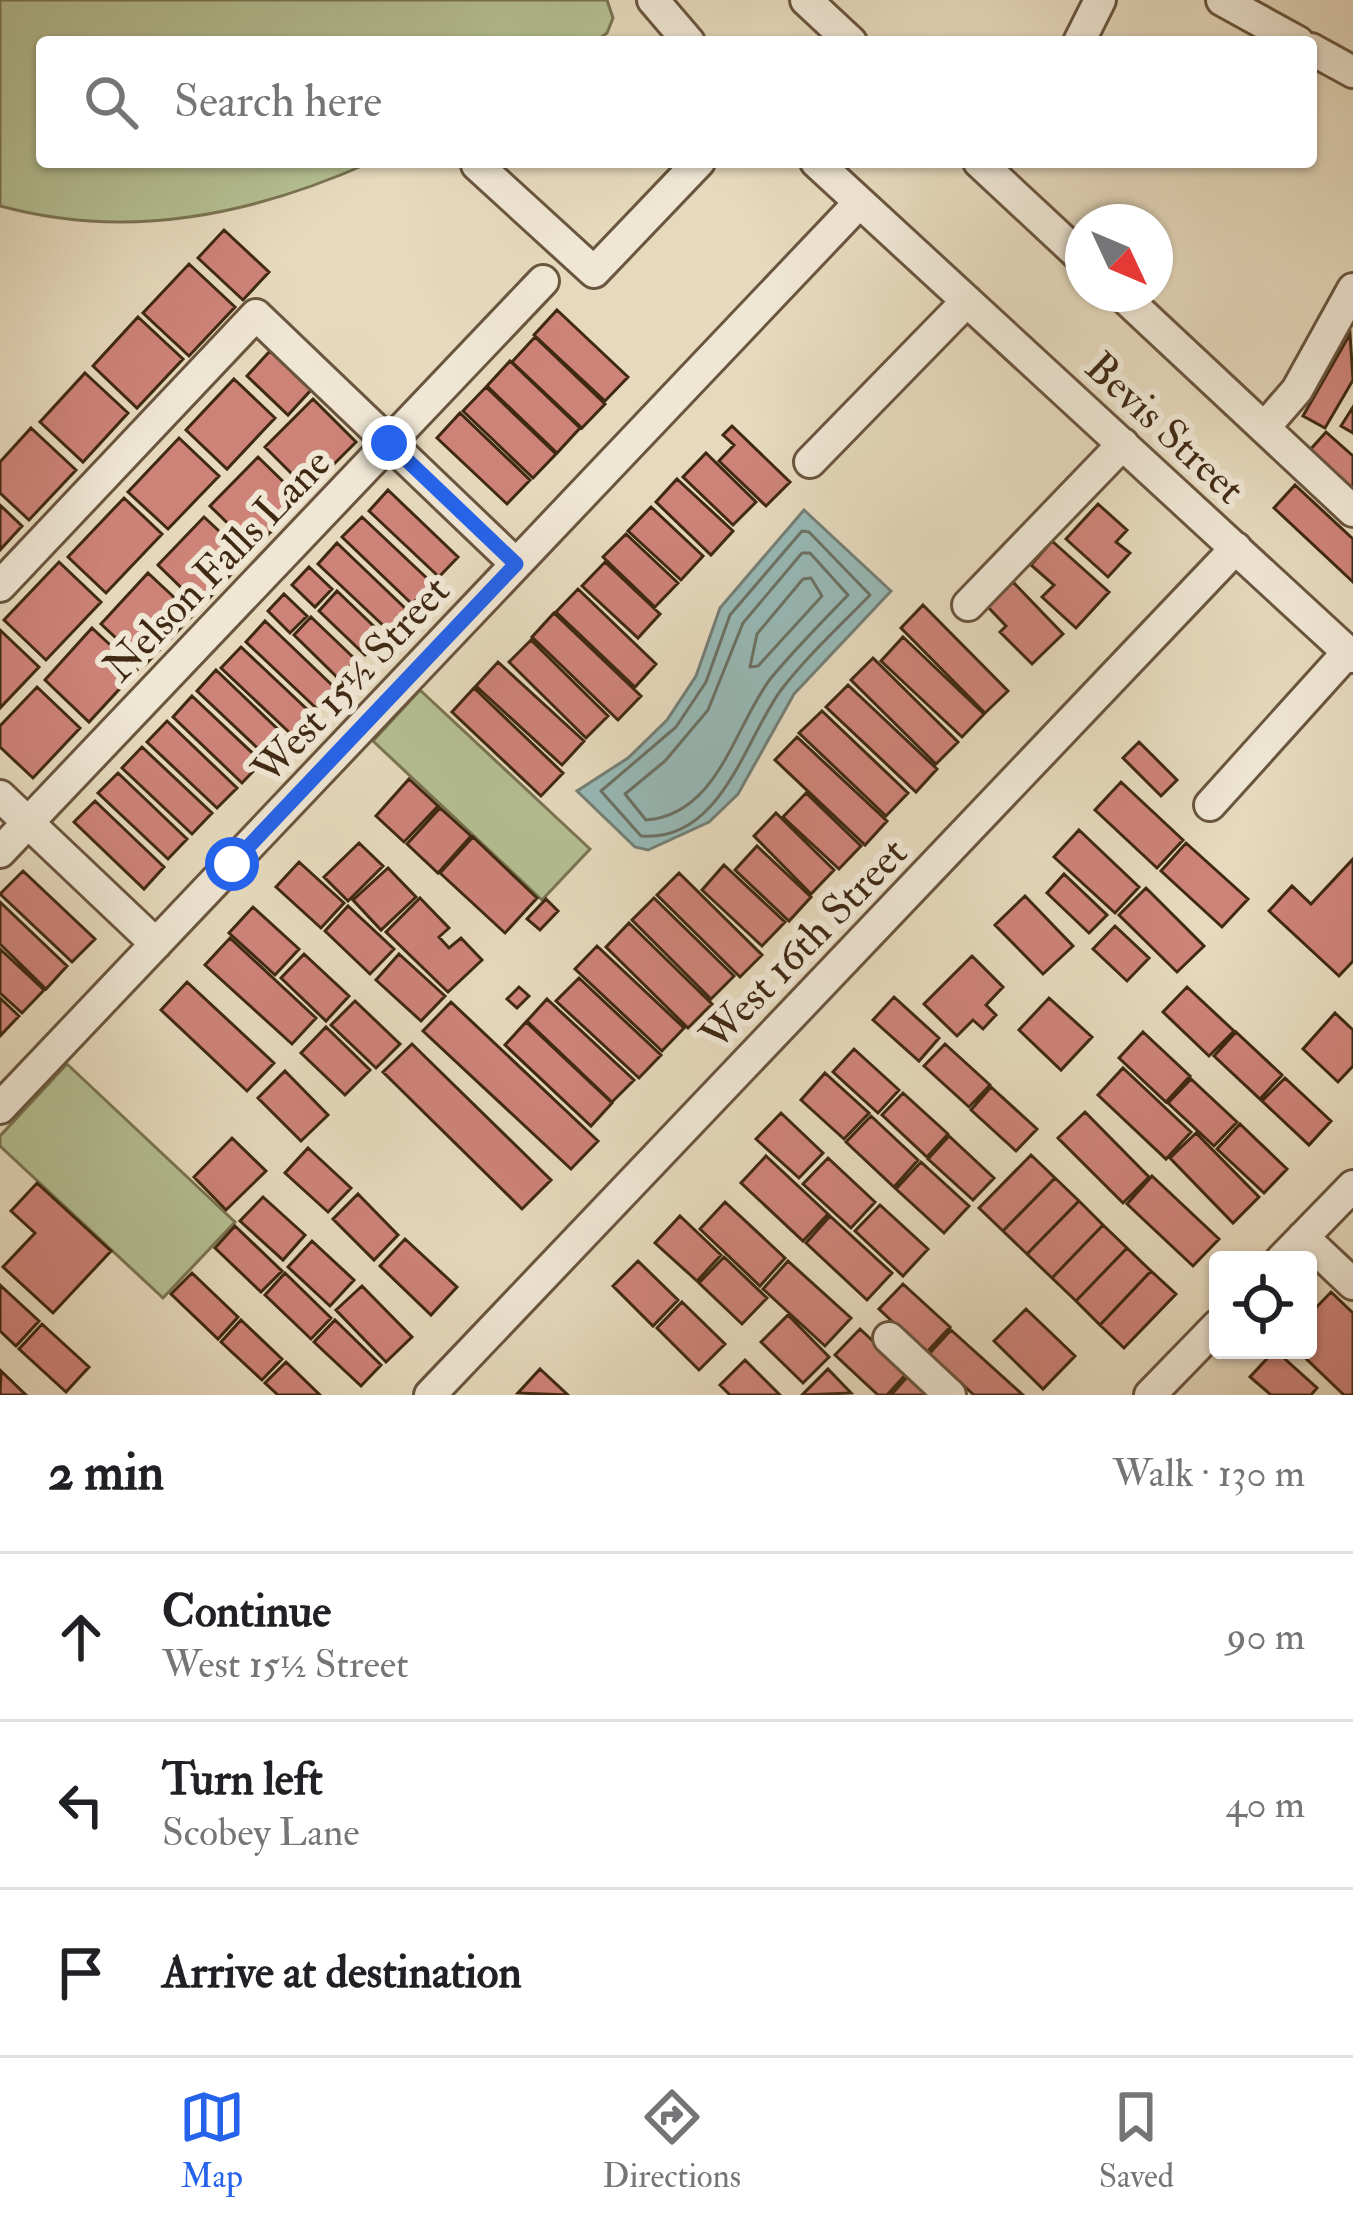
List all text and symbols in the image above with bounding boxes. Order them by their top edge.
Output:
search box [36,36,1317,168]
icon: search [78,69,144,135]
text: Search here [174,74,382,130]
north arrow [1065,204,1173,312]
street label: Bevis Street [1074,342,1255,515]
route end [362,416,416,470]
street label: Nelson Falls Lane [93,438,342,693]
street label: West 15½ Street [241,566,461,796]
street label: West 16th Street [690,827,919,1062]
route start [205,837,259,891]
map controls [1209,1251,1317,1359]
button: locate [1209,1251,1317,1359]
text: 2 min [48,1441,164,1505]
text: Walk · 130 m [1113,1449,1305,1498]
text: Continue [162,1584,331,1640]
icon: ahead [48,1604,114,1670]
text: 90 m [1227,1612,1305,1661]
text: West 15½ Street [162,1640,409,1689]
text: Turn left [162,1752,323,1808]
icon: left [48,1772,114,1838]
text: 40 m [1226,1780,1305,1829]
text: Scobey Lane [162,1808,360,1857]
icon: arrive [48,1940,114,2006]
text: Arrive at destination [162,1945,522,2001]
tab: Map [179,2084,245,2197]
tab: Directions [603,2084,741,2197]
tab: Saved [1099,2084,1174,2197]

